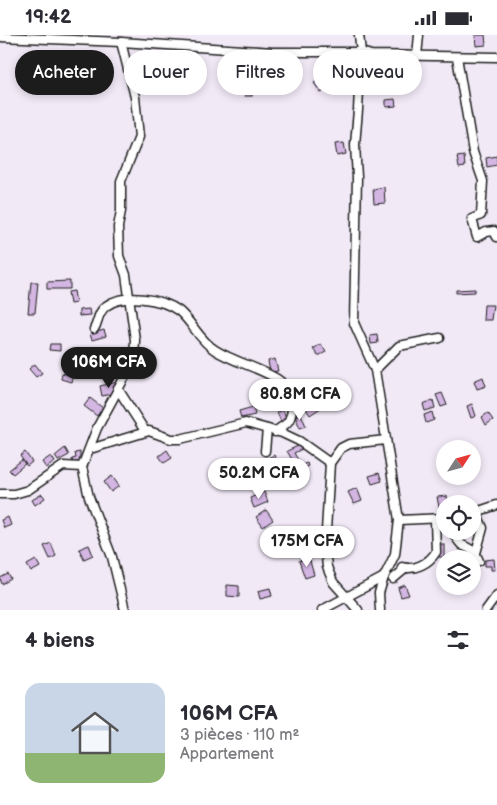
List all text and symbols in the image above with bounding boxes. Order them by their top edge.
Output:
text: 19:42 [25,6,71,29]
chip: Acheter [15,50,114,95]
chip: Louer [124,50,207,95]
chip: Filtres [217,50,303,95]
chip: Nouveau [313,50,422,95]
pin: 106M CFA [57,347,161,389]
text: 106M CFA [72,353,146,372]
pin: 80.8M CFA [243,379,357,421]
text: 80.8M CFA [260,385,340,404]
north arrow [436,440,481,485]
map controls [436,440,481,595]
pin: 50.2M CFA [202,457,316,500]
text: 50.2M CFA [219,464,299,483]
button: locate [436,495,481,540]
pin: 175M CFA [255,525,359,568]
text: 175M CFA [271,532,343,551]
button: layers [436,550,481,595]
icon: filters [444,626,472,654]
text: 4 biens [25,628,95,653]
text: 106M CFA [180,701,278,726]
icon: home [65,703,125,763]
text: 3 pièces · 110 m² [180,726,299,745]
text: Appartement [180,745,274,764]

